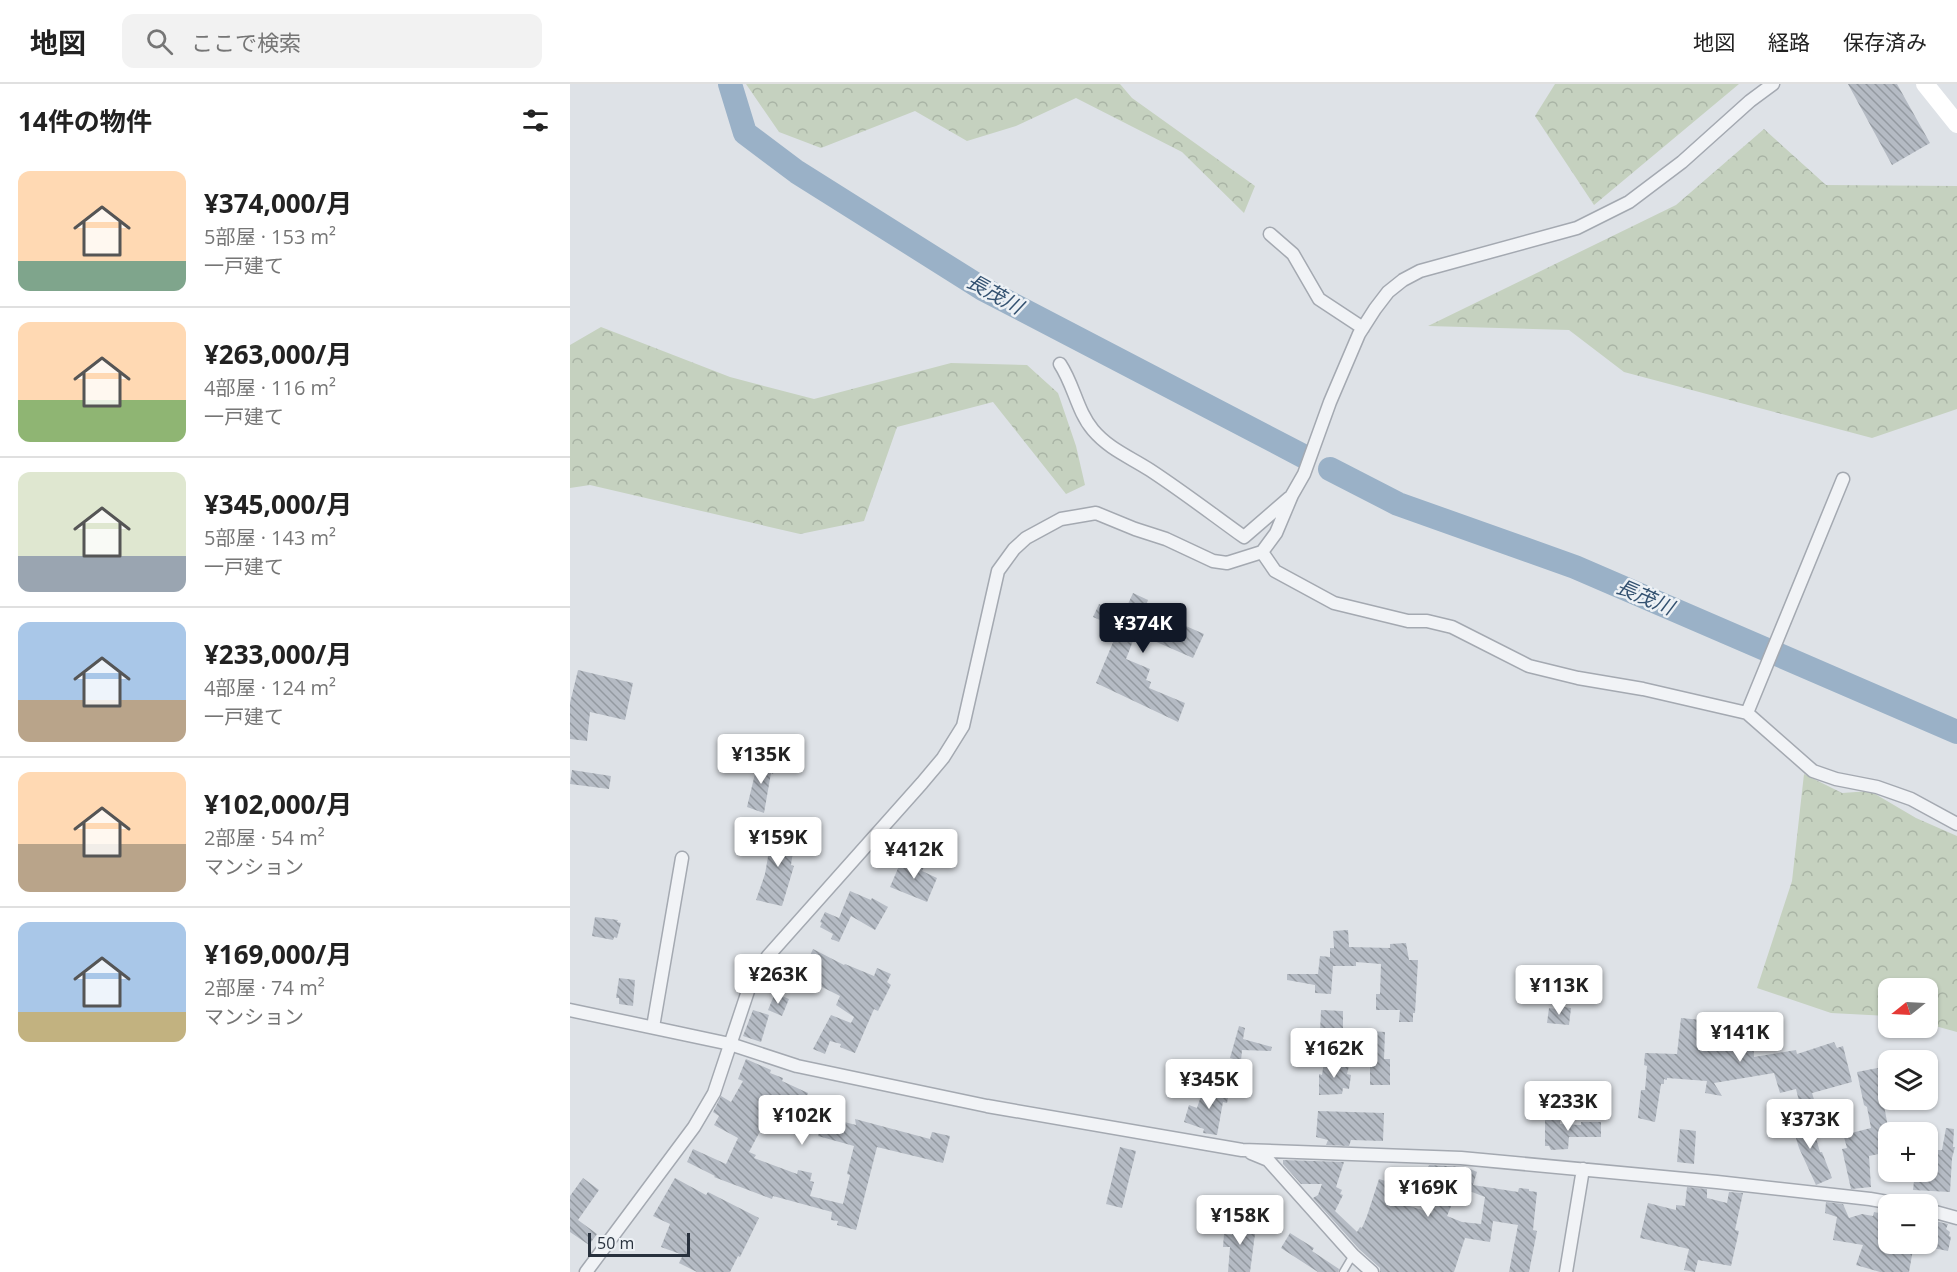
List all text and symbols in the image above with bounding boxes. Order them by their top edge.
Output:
search box [122,14,542,68]
text: 地図 [30,23,86,61]
icon: search [143,25,176,58]
text: ここで検索 [191,27,301,57]
text: 地図 [1693,28,1735,56]
text: 経路 [1768,28,1810,56]
text: 保存済み [1843,28,1927,56]
text: 14件の物件 [18,103,152,139]
icon: filters [519,104,552,137]
text: ¥374,000/月 [204,185,352,221]
icon: home [66,195,138,267]
text: 5部屋 · 153 m² [204,223,336,250]
text: 一戸建て [204,252,284,279]
water label: 長茂川 [962,267,1030,321]
text: ¥263,000/月 [204,336,352,372]
icon: home [66,346,138,418]
text: 4部屋 · 116 m² [204,374,336,401]
text: 一戸建て [204,403,284,430]
text: ¥345,000/月 [204,486,352,522]
icon: home [66,496,138,568]
text: 5部屋 · 143 m² [204,524,336,551]
text: 一戸建て [204,553,284,580]
water label: 長茂川 [1612,572,1680,621]
pin: ¥374K [1101,603,1185,654]
text: ¥374K [1113,609,1173,636]
text: ¥233,000/月 [204,636,352,672]
icon: home [66,646,138,718]
text: 4部屋 · 124 m² [204,674,336,701]
text: 一戸建て [204,703,284,730]
pin: ¥135K [719,734,803,785]
text: ¥135K [731,740,791,767]
text: ¥102,000/月 [204,786,352,822]
icon: home [66,796,138,868]
pin: ¥159K [736,817,820,868]
text: ¥159K [748,823,808,850]
text: 2部屋 · 54 m² [204,824,325,851]
pin: ¥412K [872,829,956,880]
text: ¥412K [884,835,944,862]
text: マンション [204,853,304,880]
text: ¥169,000/月 [204,936,352,972]
icon: home [66,946,138,1018]
pin: ¥263K [736,954,820,1005]
text: ¥263K [748,960,808,987]
pin: ¥113K [1517,965,1601,1016]
text: ¥113K [1529,971,1589,998]
text: 2部屋 · 74 m² [204,974,325,1001]
north arrow [1878,978,1938,1038]
map controls [1878,978,1938,1254]
text: マンション [204,1003,304,1030]
pin: ¥141K [1698,1012,1782,1063]
text: ¥141K [1710,1018,1770,1045]
pin: ¥162K [1292,1028,1376,1079]
text: ¥162K [1304,1034,1364,1061]
button: layers [1878,1050,1938,1110]
pin: ¥345K [1167,1059,1251,1110]
text: ¥345K [1179,1065,1239,1092]
pin: ¥233K [1526,1081,1610,1132]
text: ¥233K [1538,1087,1598,1114]
pin: ¥102K [760,1095,844,1146]
pin: ¥373K [1768,1099,1852,1150]
text: ¥102K [772,1101,832,1128]
text: ¥373K [1780,1105,1840,1132]
button: + [1878,1122,1938,1182]
pin: ¥169K [1386,1167,1470,1218]
text: ¥169K [1398,1173,1458,1200]
button: − [1878,1194,1938,1254]
pin: ¥158K [1198,1195,1282,1246]
text: ¥158K [1210,1201,1270,1228]
scale bar [588,1230,690,1258]
text: 50 m [597,1232,634,1254]

